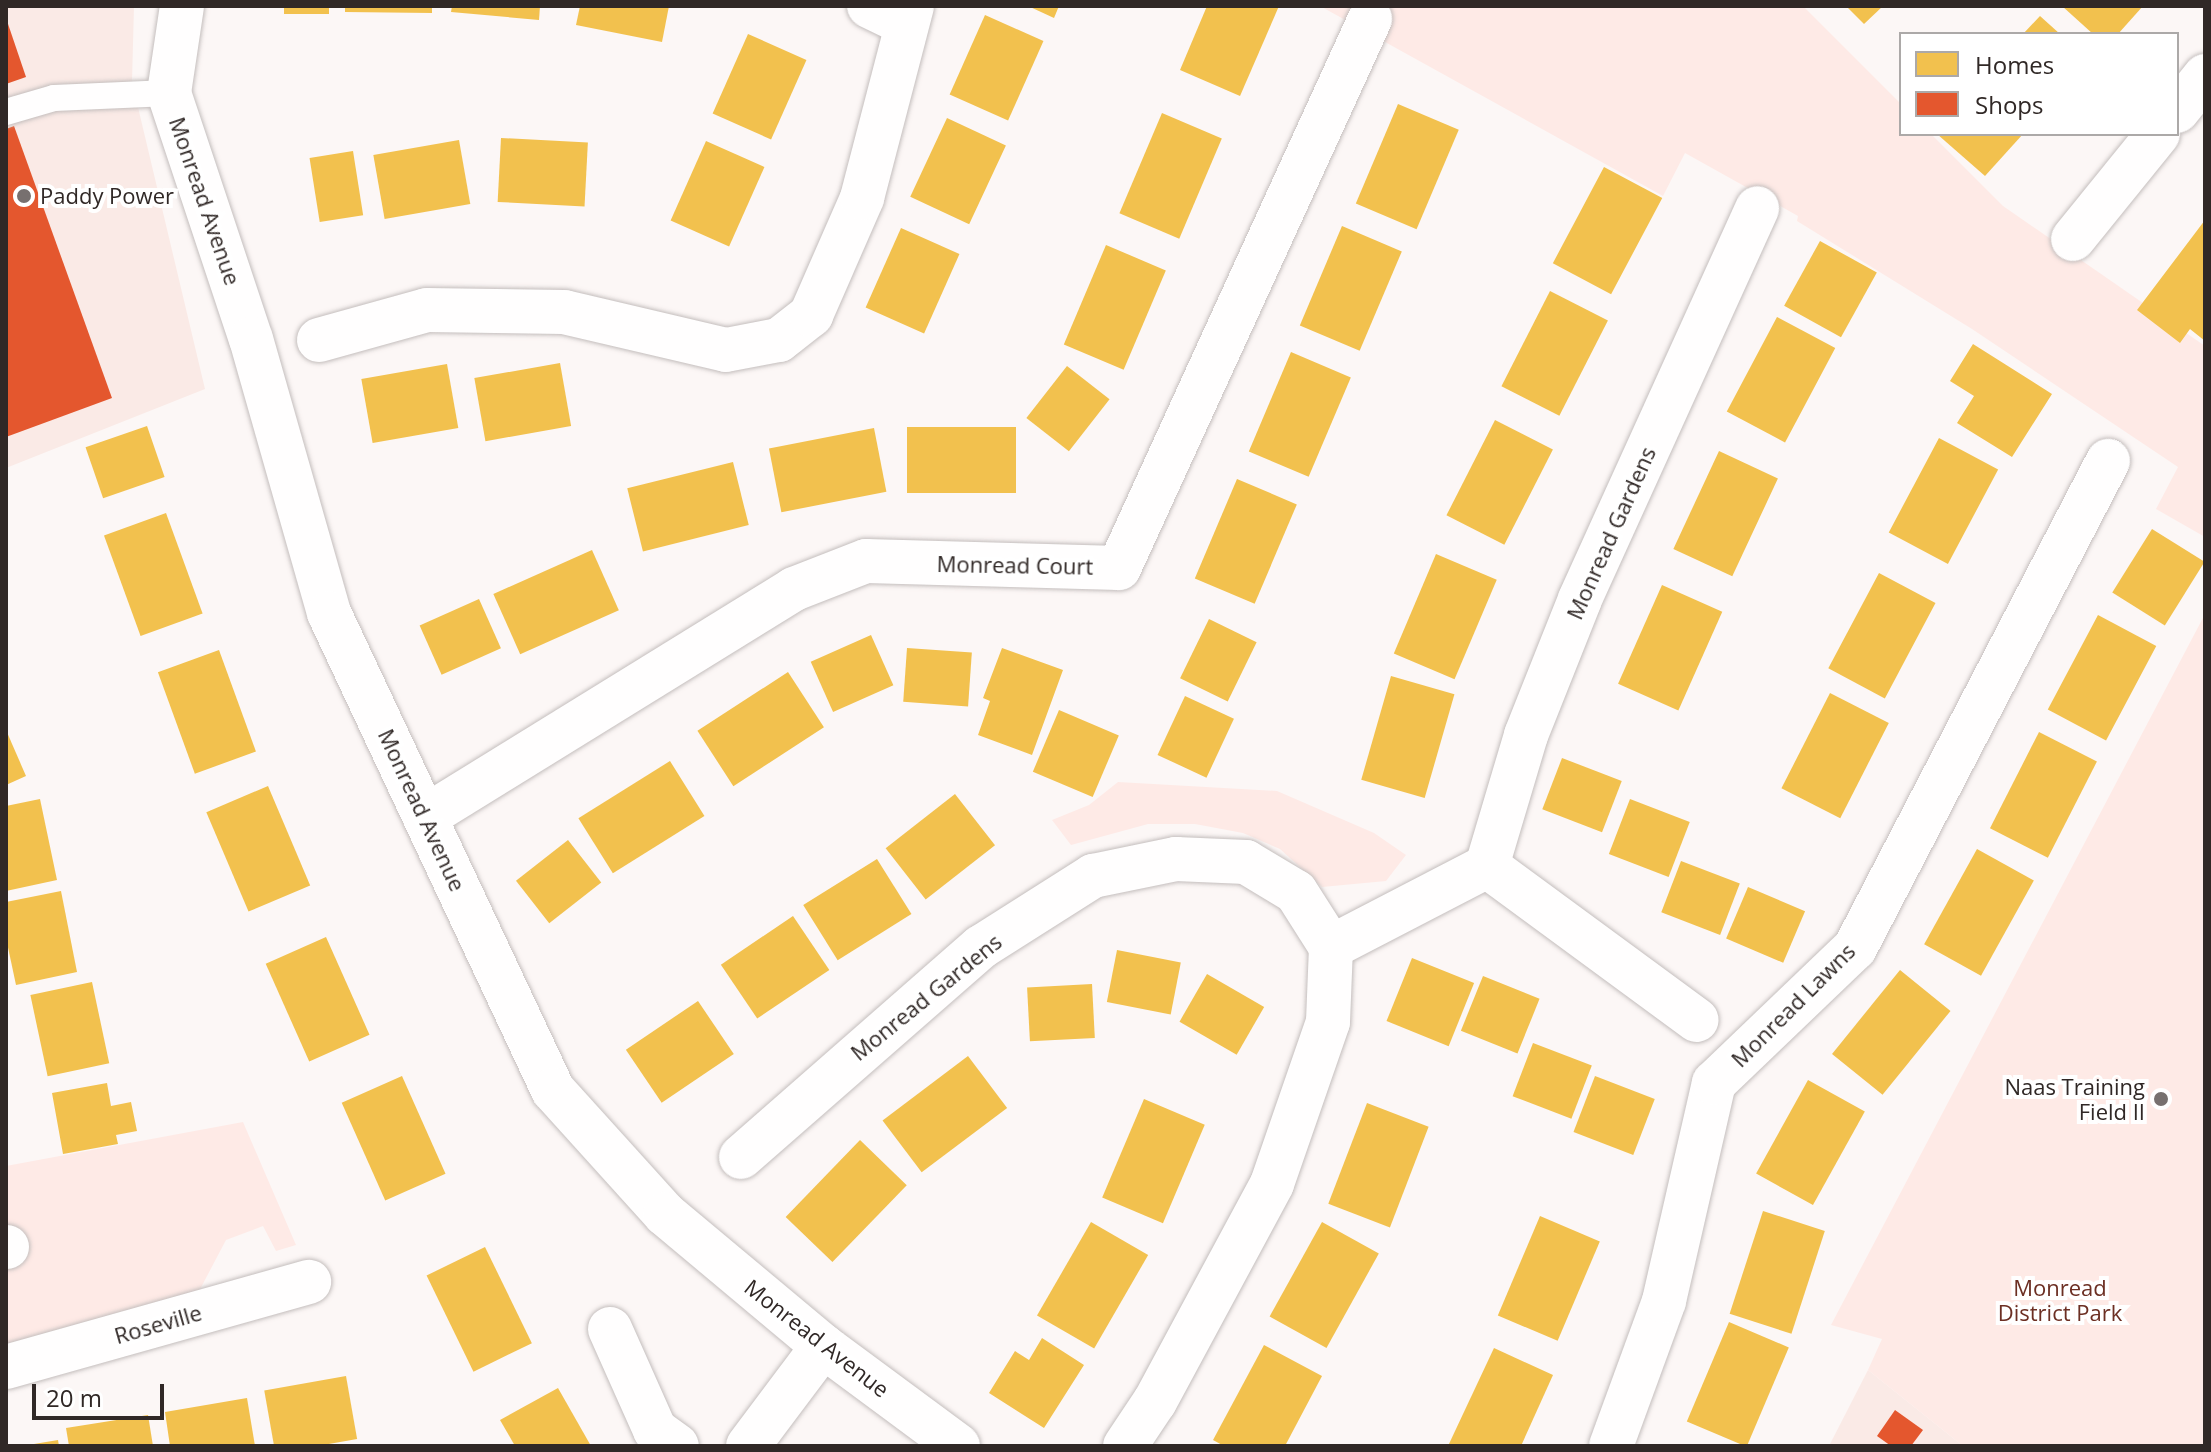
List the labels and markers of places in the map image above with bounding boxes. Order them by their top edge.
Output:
place label: Paddy Power [40,183,174,209]
marker: Paddy Power [15,187,33,205]
place label: Naas Training Field II [2004,1073,2145,1124]
marker: Naas Training Field II [2152,1090,2170,1108]

